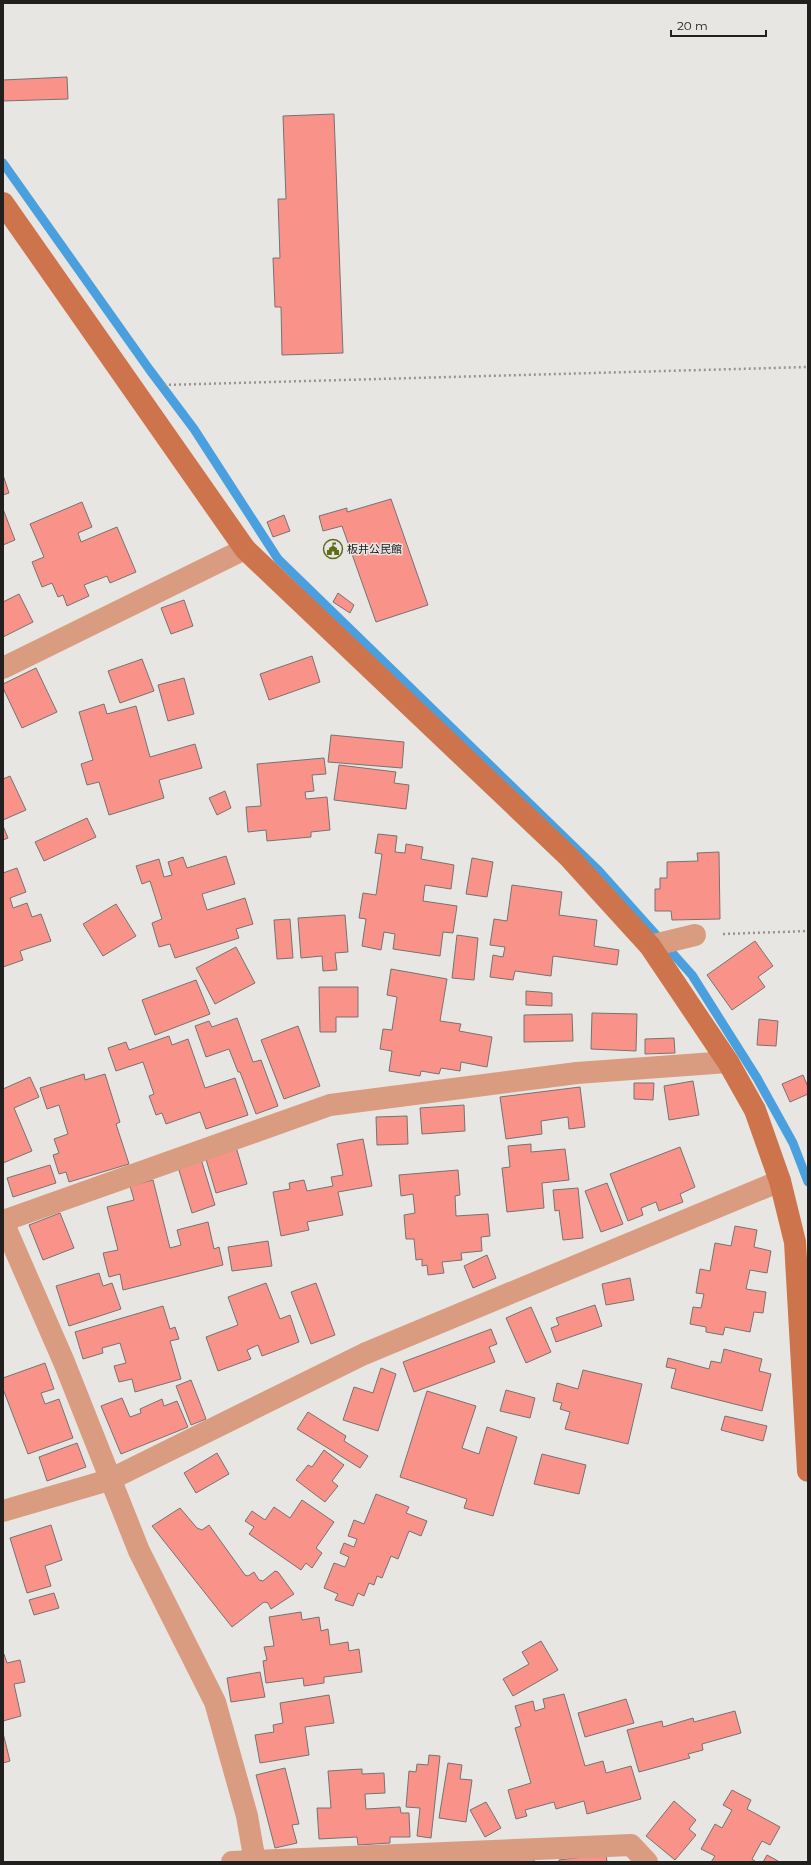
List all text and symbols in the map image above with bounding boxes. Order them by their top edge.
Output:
scale bar [671,12,766,38]
text: 20 m [677,18,708,33]
public building icon: 板井公民館 [322,538,344,560]
place label: 板井公民館 [347,542,402,556]

